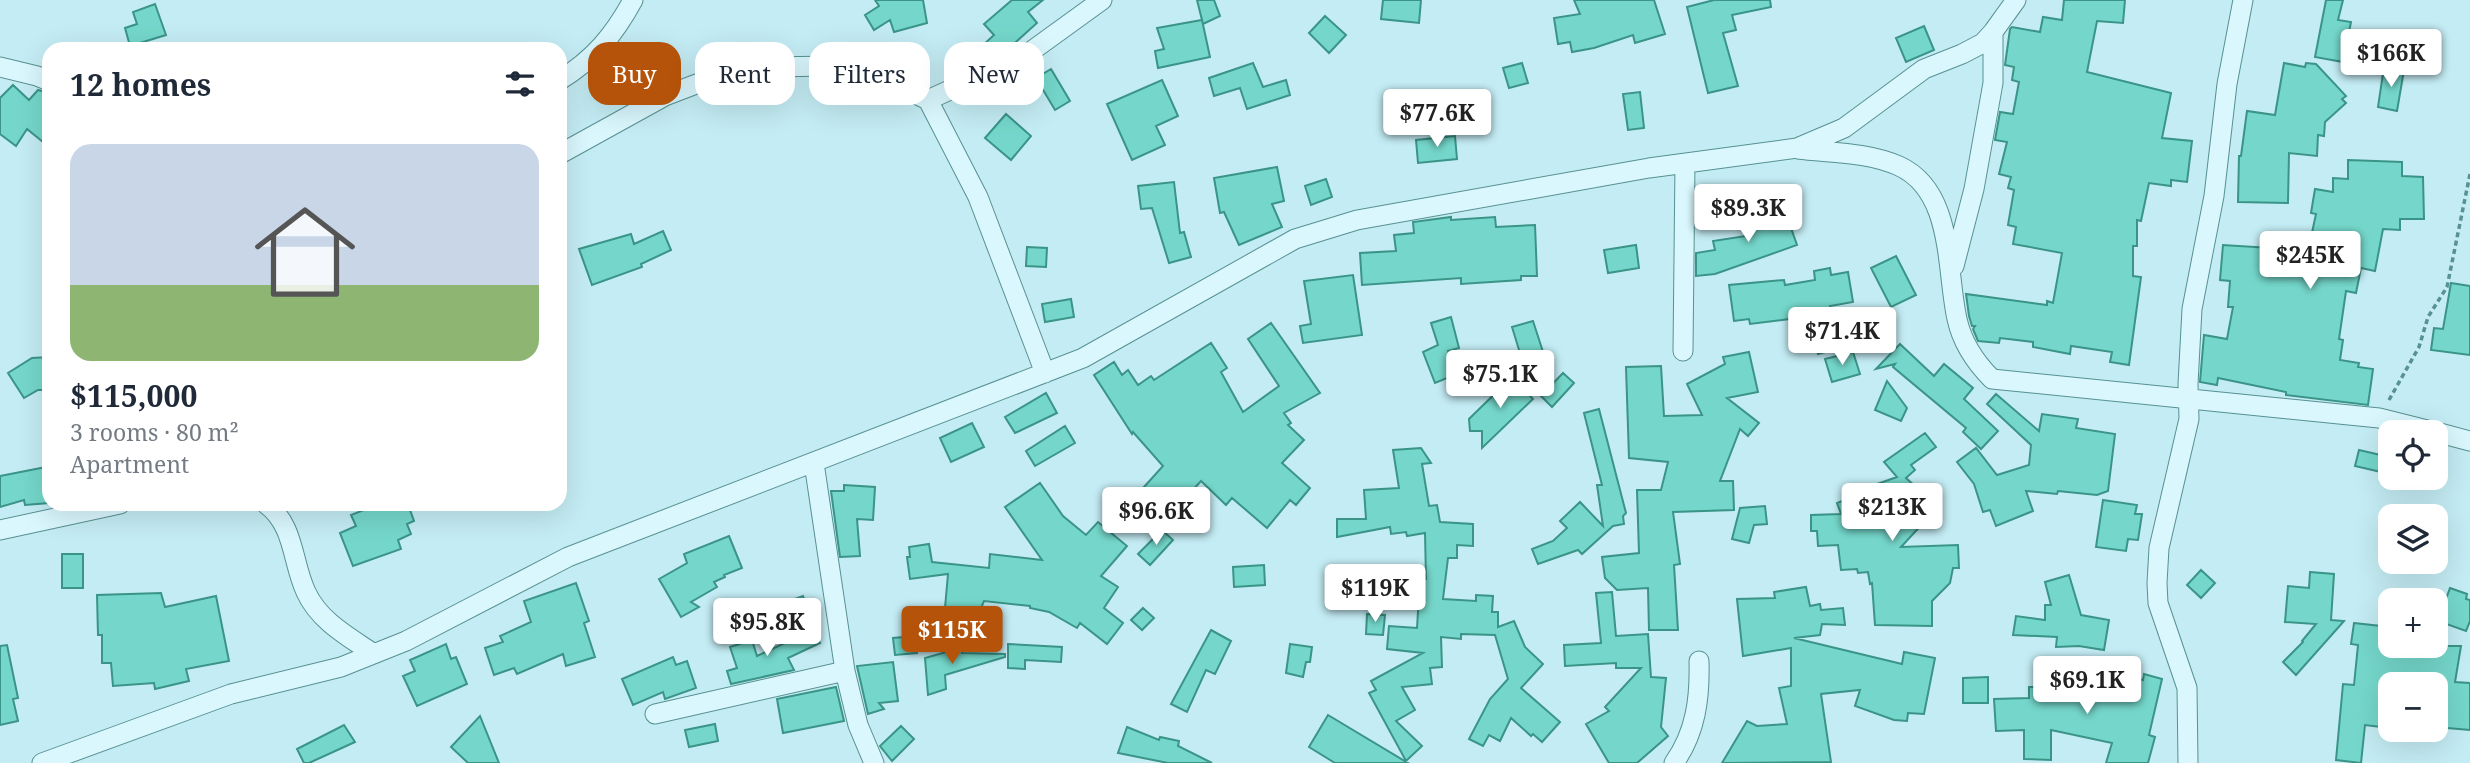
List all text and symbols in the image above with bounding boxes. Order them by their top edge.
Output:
pin: $166K [2342,29,2440,89]
text: $166K [2357,36,2425,68]
chip: Buy [588,42,681,105]
chip: Rent [695,42,795,105]
chip: Filters [809,42,930,105]
chip: New [944,42,1044,105]
text: 12 homes [70,64,211,105]
icon: filters [501,65,539,103]
pin: $77.6K [1380,90,1494,149]
text: $77.6K [1399,96,1475,128]
pin: $89.3K [1691,184,1805,244]
icon: home [242,189,368,315]
text: $89.3K [1710,191,1786,223]
pin: $245K [2261,232,2359,291]
text: $245K [2276,238,2344,270]
pin: $71.4K [1785,308,1899,367]
text: $71.4K [1804,314,1880,346]
pin: $75.1K [1443,350,1557,410]
text: $75.1K [1462,357,1538,389]
text: $115,000 [70,375,197,416]
text: 3 rooms · 80 m² [70,416,239,448]
map controls [2378,420,2448,742]
button: locate [2378,420,2448,490]
text: Apartment [70,448,189,480]
pin: $213K [1843,484,1941,543]
pin: $96.6K [1099,488,1213,547]
text: $213K [1858,490,1926,522]
text: $96.6K [1118,494,1194,526]
button: layers [2378,504,2448,574]
pin: $119K [1326,564,1424,624]
text: $119K [1341,571,1409,603]
button: + [2378,588,2448,658]
pin: $95.8K [710,598,824,658]
text: $95.8K [729,605,805,637]
pin: $115K [903,606,1001,666]
text: $115K [918,613,986,645]
pin: $69.1K [2030,656,2144,716]
text: $69.1K [2049,663,2125,695]
button: − [2378,672,2448,742]

